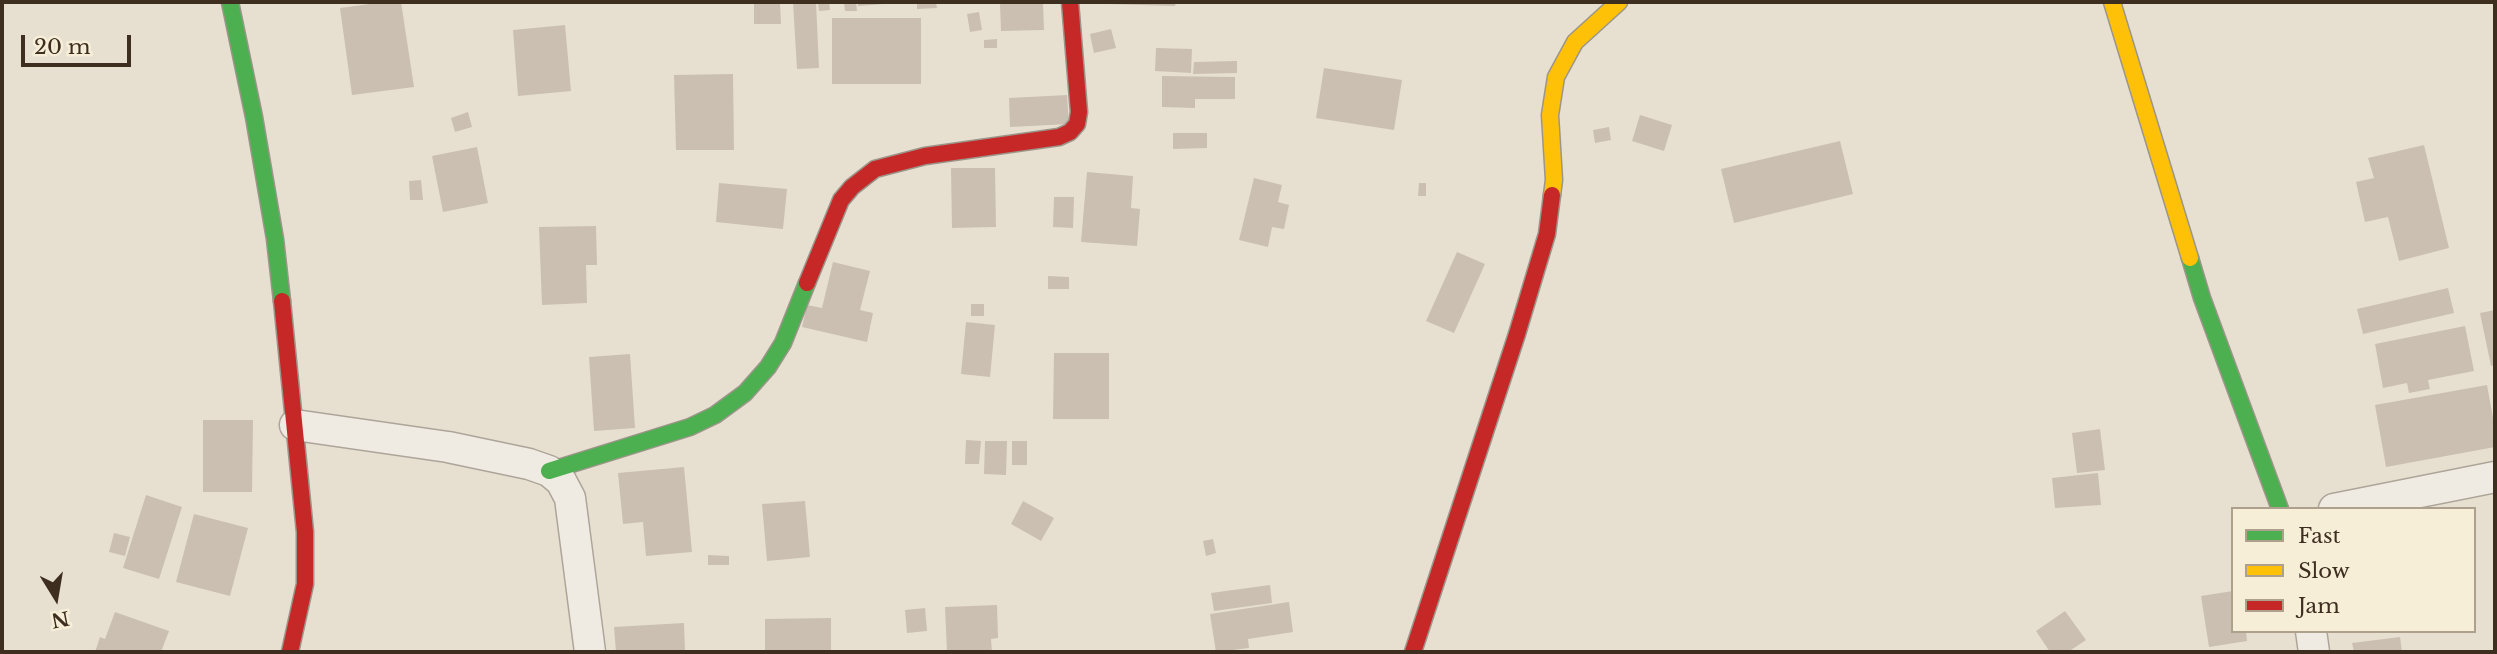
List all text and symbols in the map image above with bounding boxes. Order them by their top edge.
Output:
scale bar [24,21,135,65]
text: 20 m [34,34,91,60]
legend [2231,507,2476,633]
text: Fast [2298,523,2340,549]
text: Slow [2298,558,2350,584]
north arrow [21,563,91,633]
text: Jam [2298,593,2340,619]
text: N [49,606,71,632]

